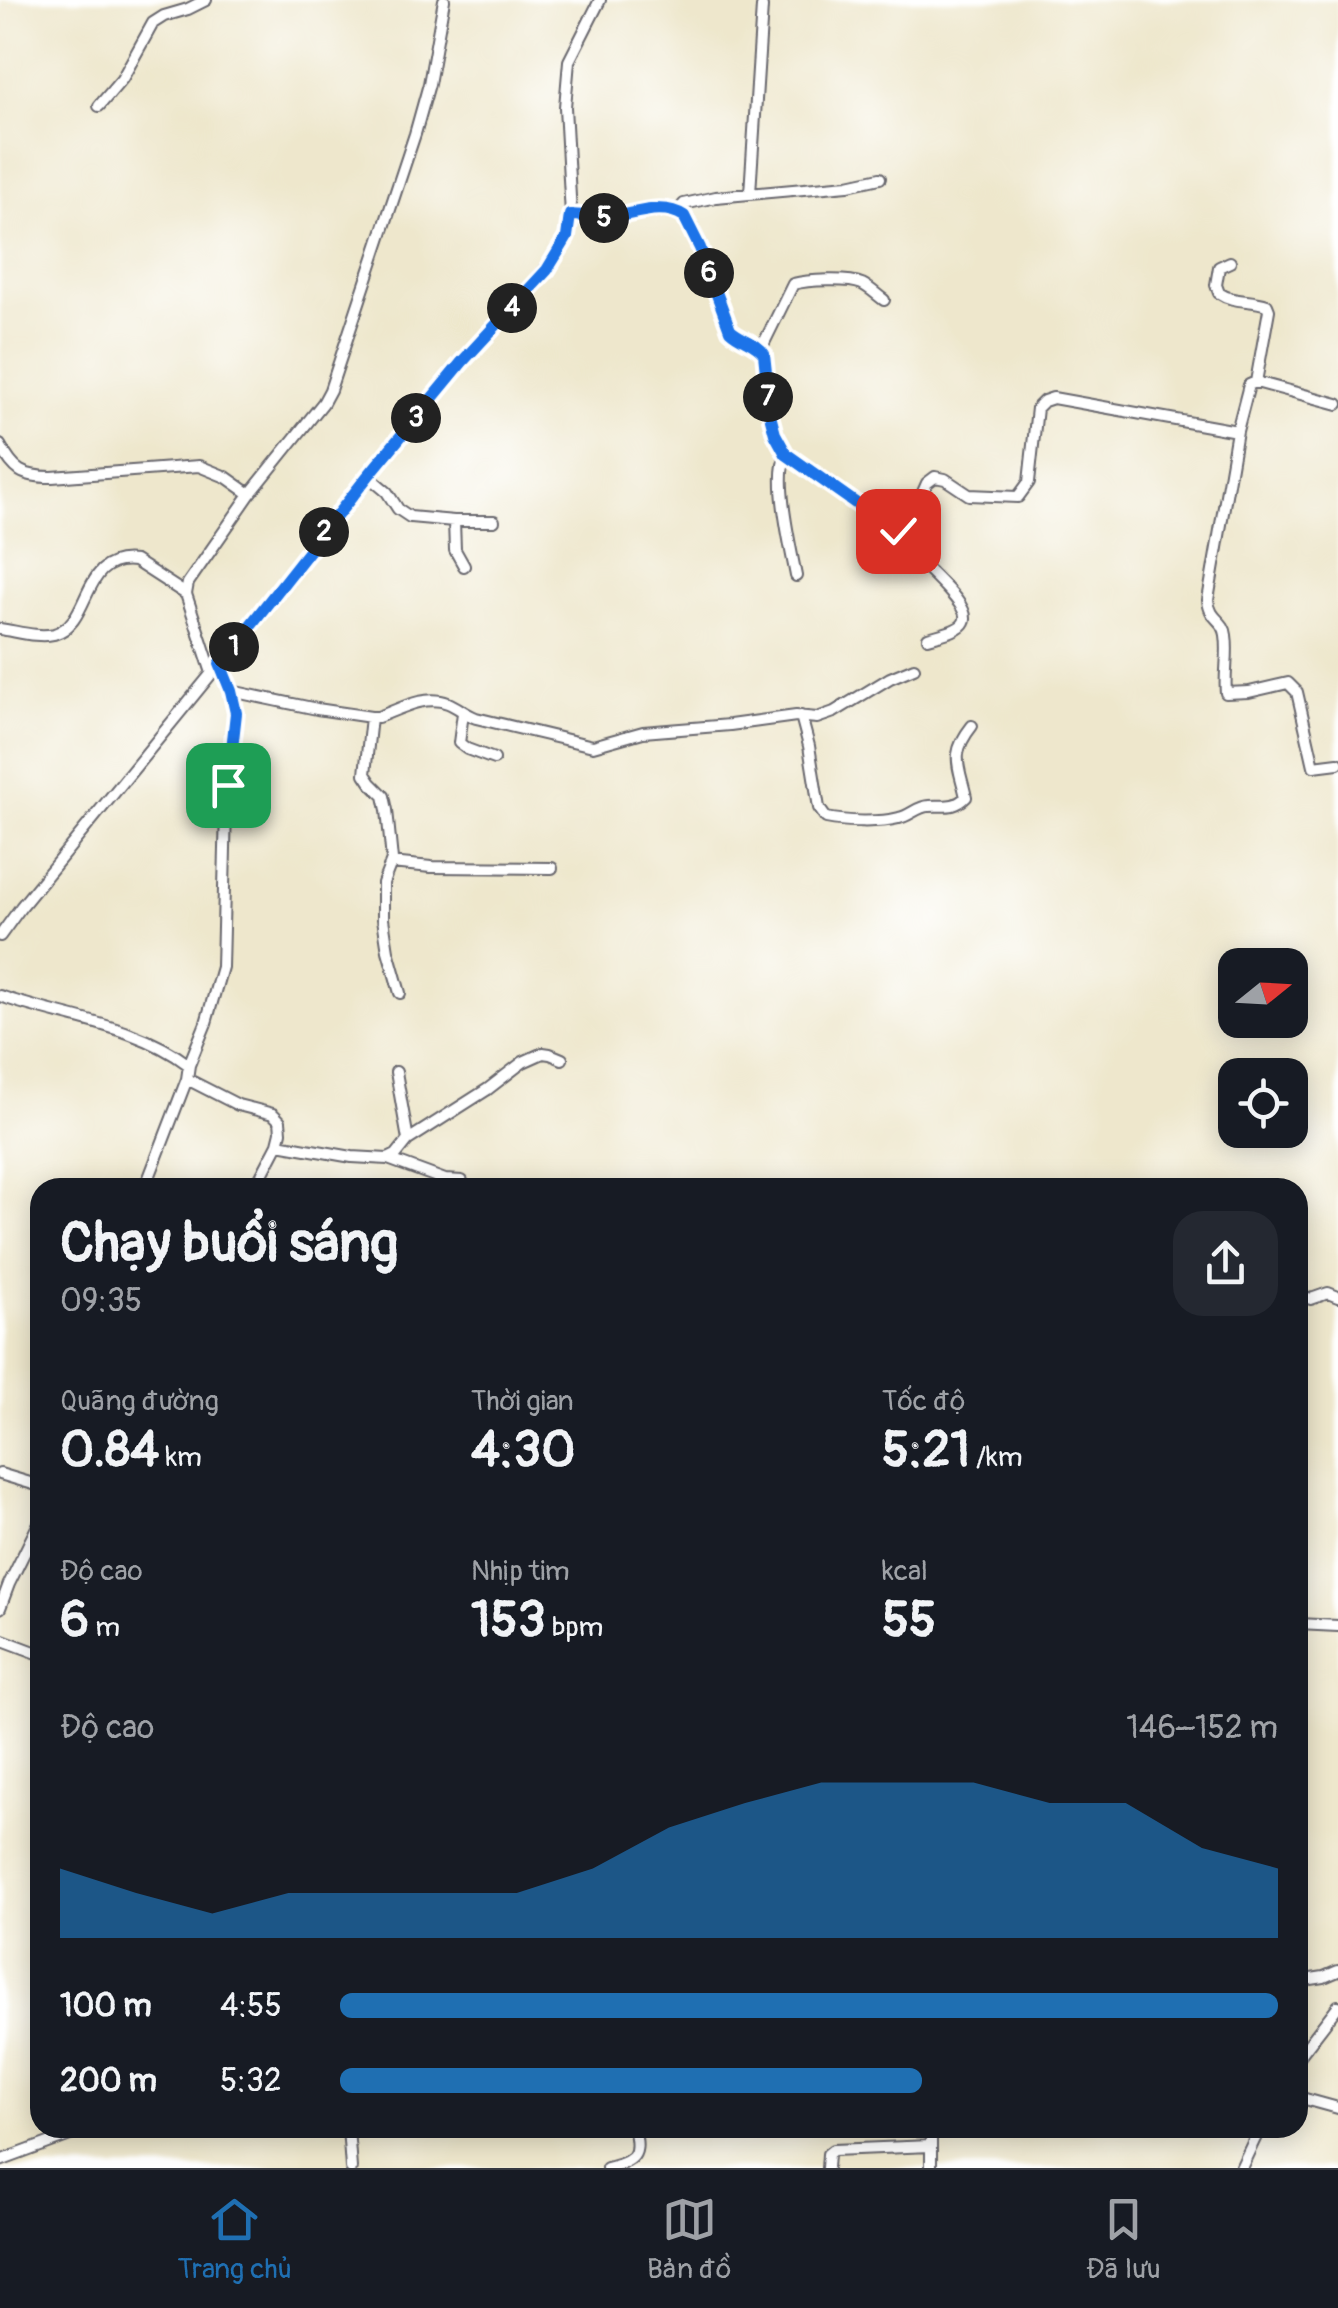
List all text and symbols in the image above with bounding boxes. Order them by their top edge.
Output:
pin: 5 [579,193,629,243]
text: 5 [596,200,612,235]
pin: 6 [684,248,734,298]
text: 6 [701,255,717,290]
pin: 4 [487,283,537,333]
text: 4 [504,290,520,325]
pin: 7 [743,372,793,422]
text: 7 [761,379,775,414]
pin: 3 [391,393,441,443]
text: 3 [408,400,424,435]
pin [856,489,941,574]
icon: check [871,504,926,559]
pin: 2 [299,507,349,557]
text: 2 [316,514,332,549]
pin: 1 [209,622,259,672]
text: 1 [229,629,239,664]
pin [186,743,271,828]
icon: arrive [201,758,256,813]
north arrow [1218,948,1308,1038]
map controls [1218,948,1308,1148]
button: locate [1218,1058,1308,1148]
text: Chạy buổi sáng [60,1209,398,1278]
button: share [1173,1211,1278,1316]
text: 09:35 [60,1281,142,1321]
text: Quãng đường [60,1384,219,1419]
text: Thời gian [471,1384,574,1419]
text: Tốc độ [882,1384,965,1419]
text: 0.84 [60,1419,159,1482]
text: 4:30 [471,1419,575,1482]
text: 5:21 [882,1419,970,1482]
text: km [159,1440,202,1475]
text: /km [970,1440,1023,1475]
text: Độ cao [60,1554,142,1589]
text: Nhịp tim [471,1554,570,1589]
text: kcal [882,1554,928,1589]
text: 6 [60,1589,89,1652]
text: 153 [471,1589,546,1652]
text: 55 [882,1589,936,1652]
text: m [89,1610,120,1645]
text: bpm [546,1610,603,1645]
text: Độ cao [60,1708,154,1748]
text: 146–152 m [1126,1708,1278,1748]
text: 100 m [60,1986,152,2026]
text: 4:55 [220,1986,282,2026]
text: 200 m [60,2061,157,2101]
text: 5:32 [220,2061,282,2101]
tab: Trang chủ [177,2192,292,2287]
tab: Bản đồ [647,2192,731,2287]
tab: Đã lưu [1086,2192,1161,2287]

